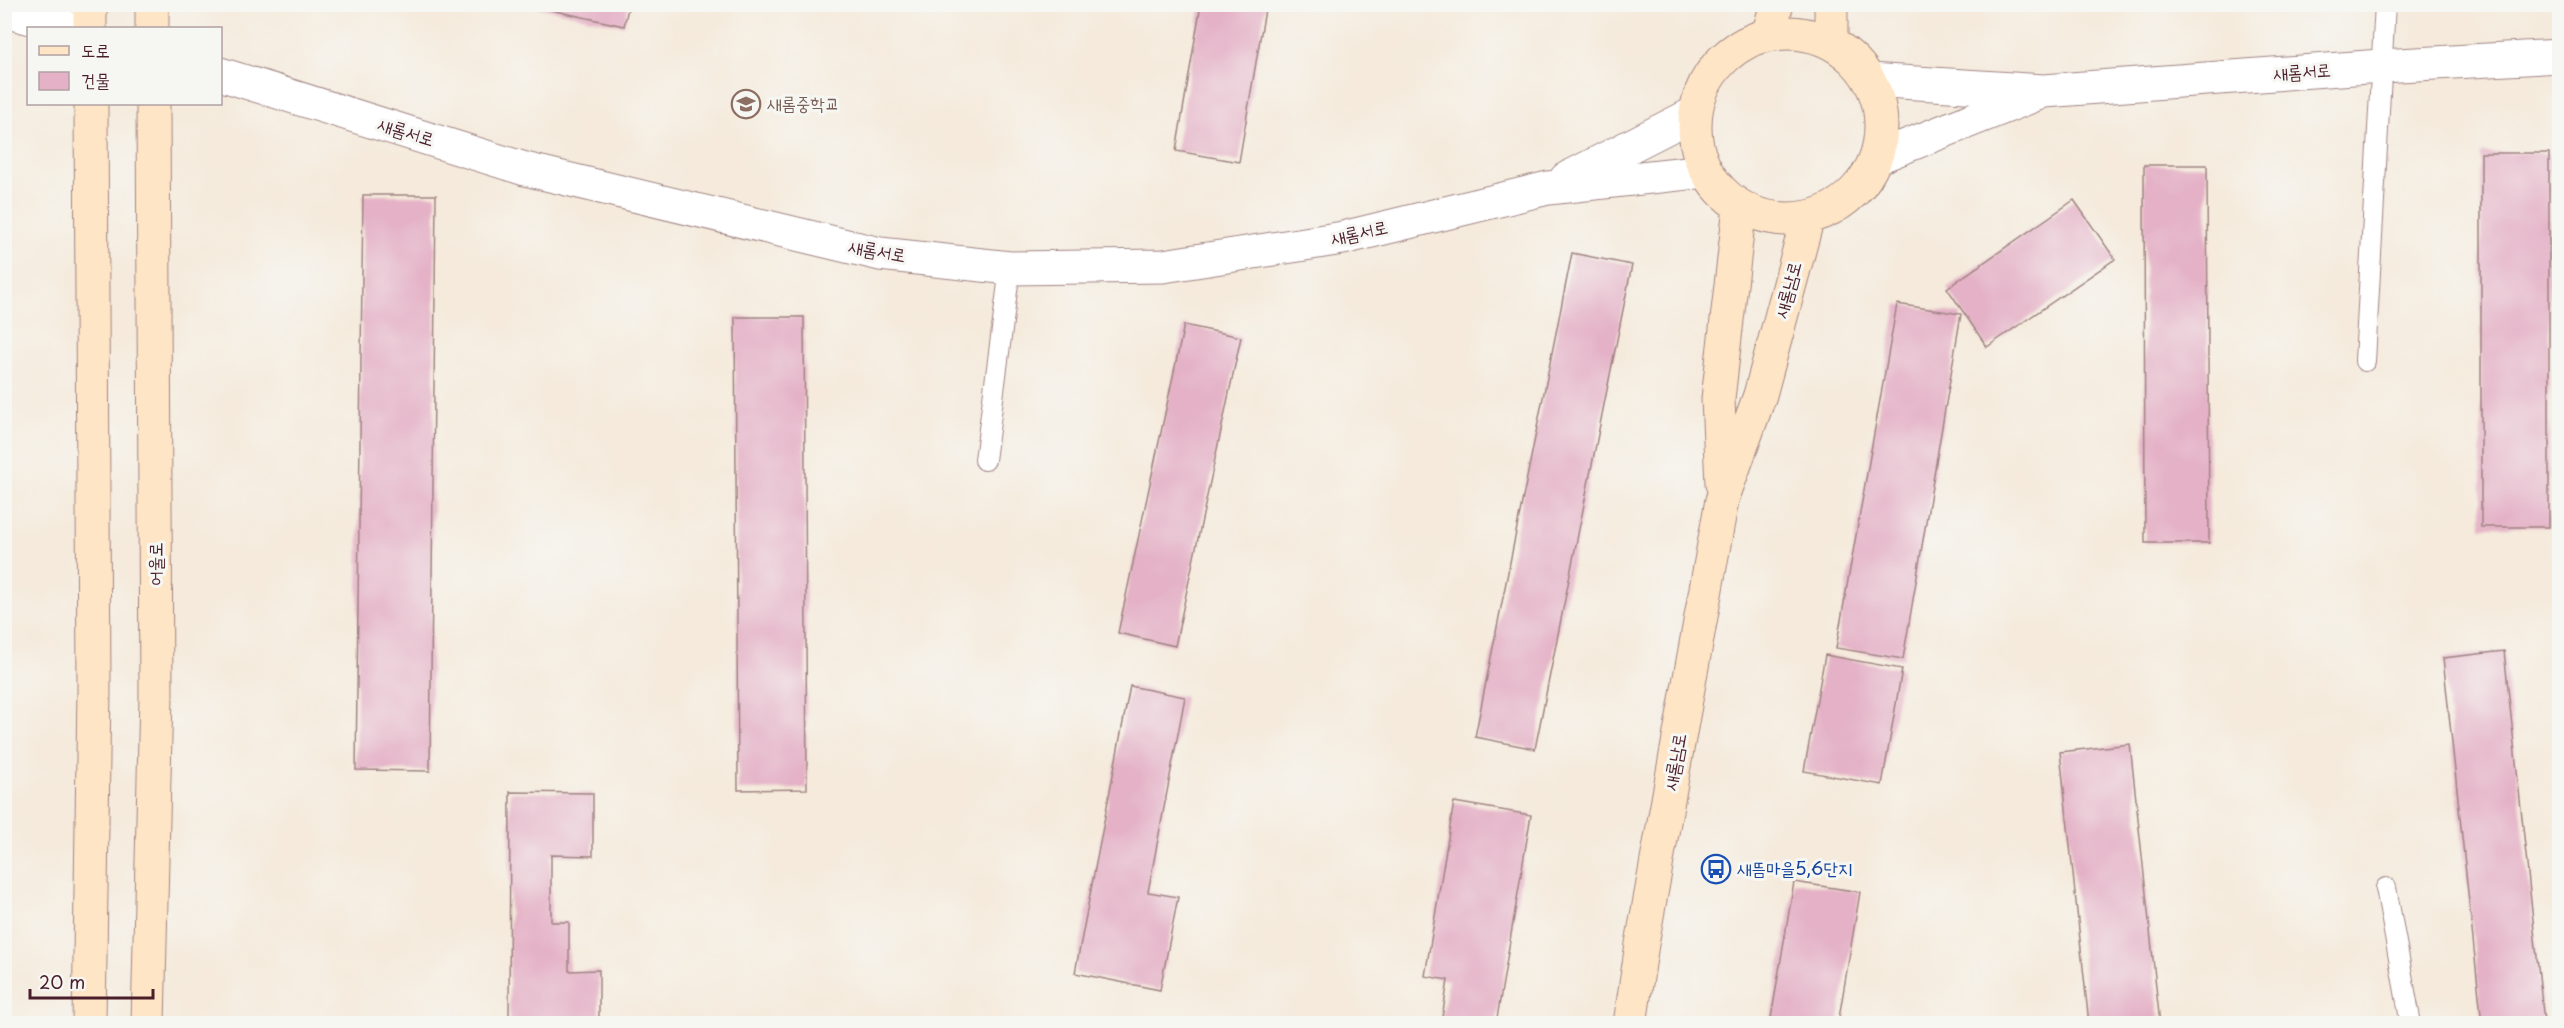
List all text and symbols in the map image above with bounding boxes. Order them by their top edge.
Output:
legend [27,27,222,105]
text: 도로 [81,36,110,63]
street label: 새롬서로 [2272,55,2332,86]
text: 건물 [81,66,110,93]
school or university icon: 새롬중학교 [730,88,762,120]
place label: 새롬중학교 [767,89,839,116]
street label: 새롬서로 [375,109,438,152]
street label: 새롬서로 [1328,212,1390,251]
street label: 새롬서로 [846,231,908,268]
street label: 새롬남로 [1766,258,1807,321]
street label: 어울로 [141,542,168,586]
street label: 새롬남로 [1655,731,1692,793]
bus stop icon: 새뜸마을5,6단지 [1700,853,1732,885]
place label: 새뜸마을5,6단지 [1737,854,1852,881]
scale bar [30,962,153,1000]
text: 20 m [39,968,85,995]

